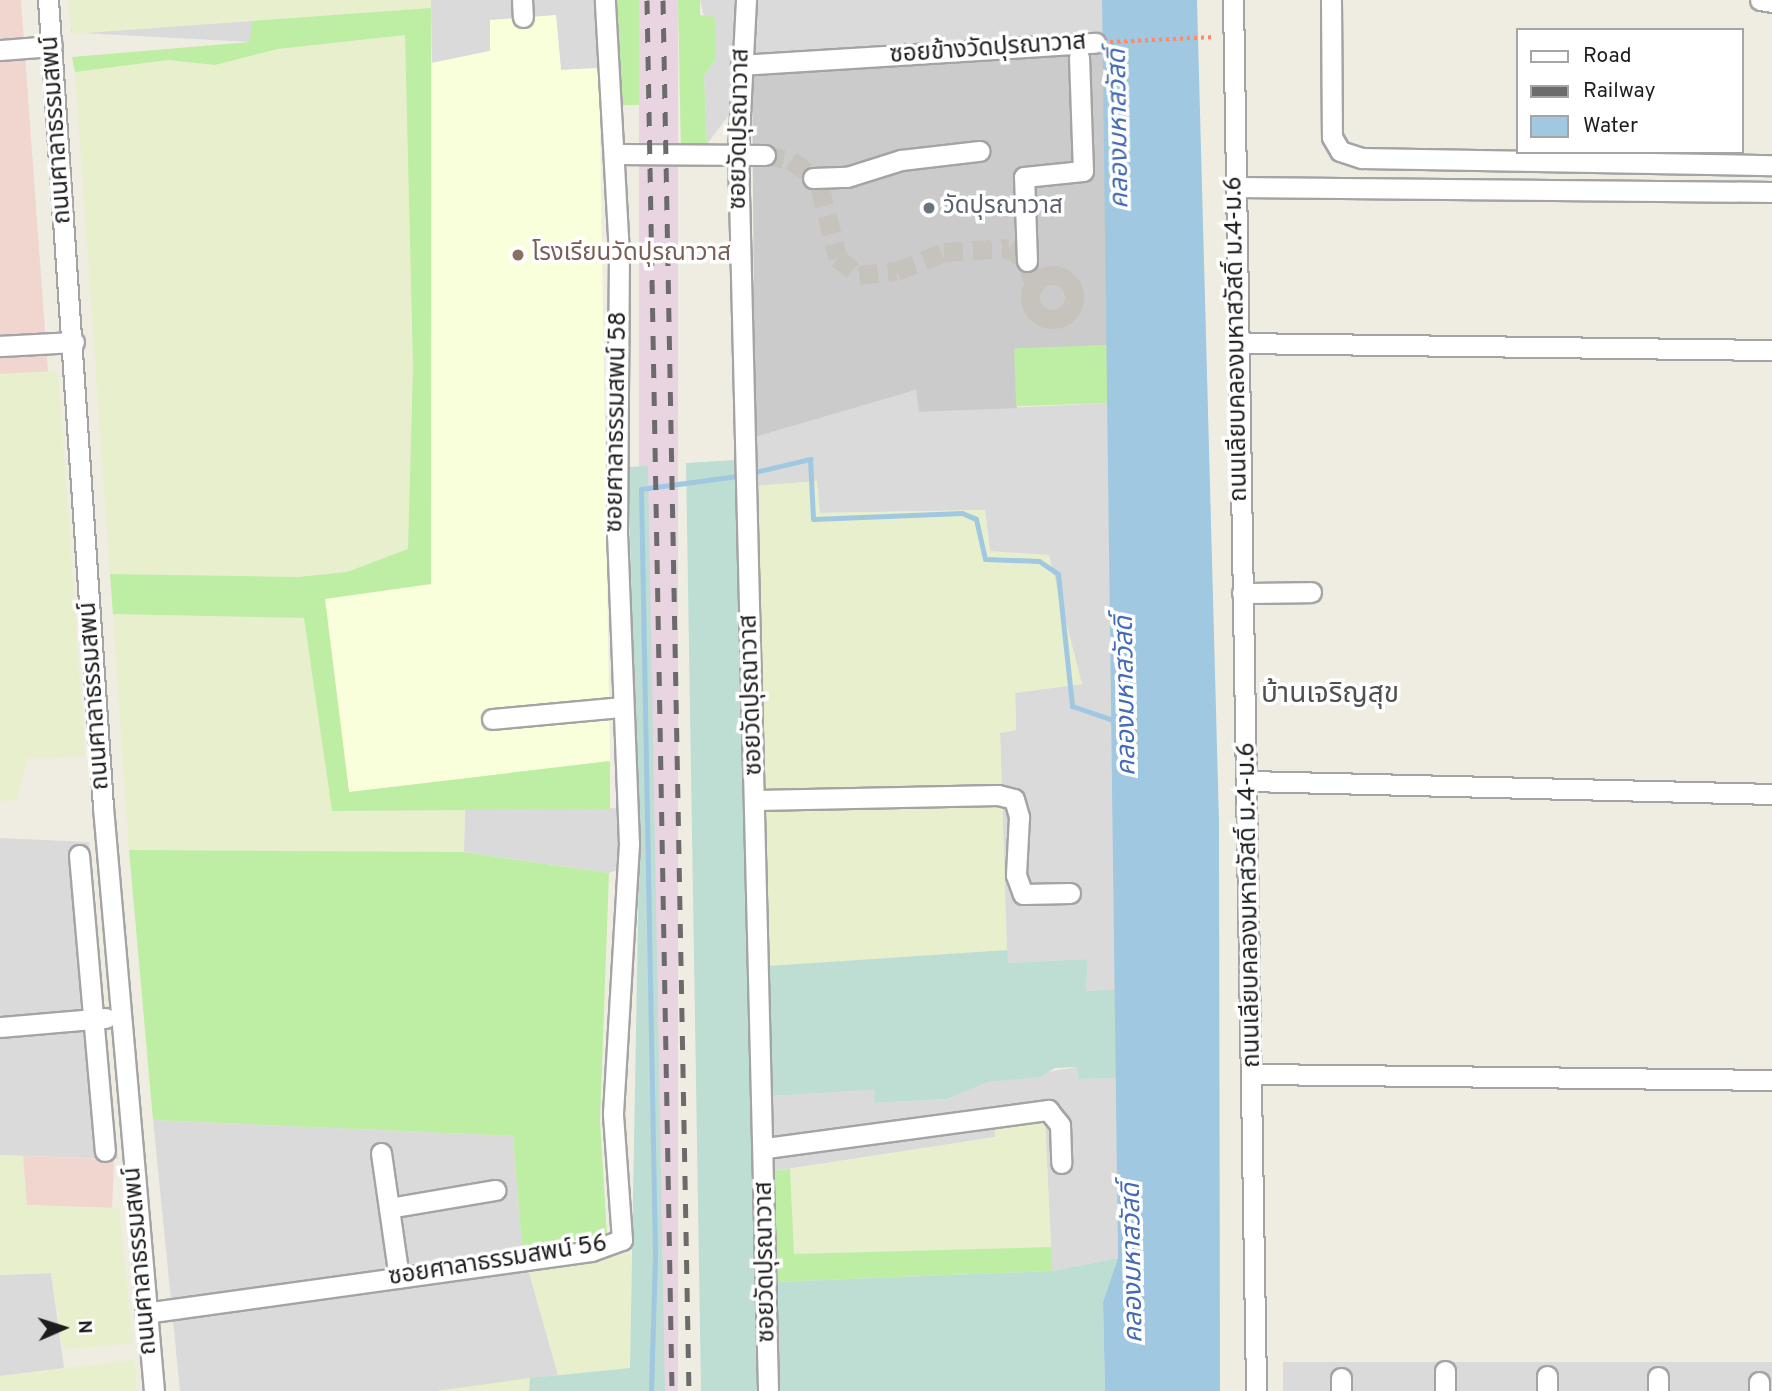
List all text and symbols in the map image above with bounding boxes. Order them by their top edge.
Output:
legend [1516,28,1744,154]
street label: ซอยข้างวัดปุรณาวาส [889,29,1087,71]
street label: ถนนศาลาธรรมสพน์ [37,35,79,225]
text: Road [1583,43,1632,70]
street label: ซอยวัดปุรณาวาส [725,48,757,210]
water label: คลองมหาสวัสดิ์ [1103,49,1137,209]
text: Railway [1583,78,1656,105]
text: Water [1583,113,1638,140]
street label: ถนนเลียบคลองมหาสวัสดิ์ ม.4-ม.6 [1221,176,1255,502]
place label: วัดปุรณาวาส [943,194,1063,222]
marker: วัดปุรณาวาส [921,200,937,216]
place label: โรงเรียนวัดปุรณาวาส [532,241,731,269]
marker: โรงเรียนวัดปุรณาวาส [510,247,526,263]
street label: ซอยศาลาธรรมสพน์ 58 [602,311,634,533]
street label: ถนนศาลาธรรมสพน์ [75,601,117,791]
street label: ซอยวัดปุรณาวาส [736,614,770,776]
water label: คลองมหาสวัสดิ์ [1110,616,1144,776]
district label: บ้านเจริญสุข [1261,678,1399,712]
street label: ถนนเลียบคลองมหาสวัสดิ์ ม.4-ม.6 [1234,742,1268,1068]
street label: ถนนศาลาธรรมสพน์ [119,1166,165,1356]
street label: ซอยวัดปุรณาวาส [751,1181,783,1343]
water label: คลองมหาสวัสดิ์ [1117,1183,1151,1343]
street label: ซอยศาลาธรรมสพน์ 56 [387,1231,609,1293]
north arrow [28,1293,98,1363]
text: N [72,1319,96,1334]

